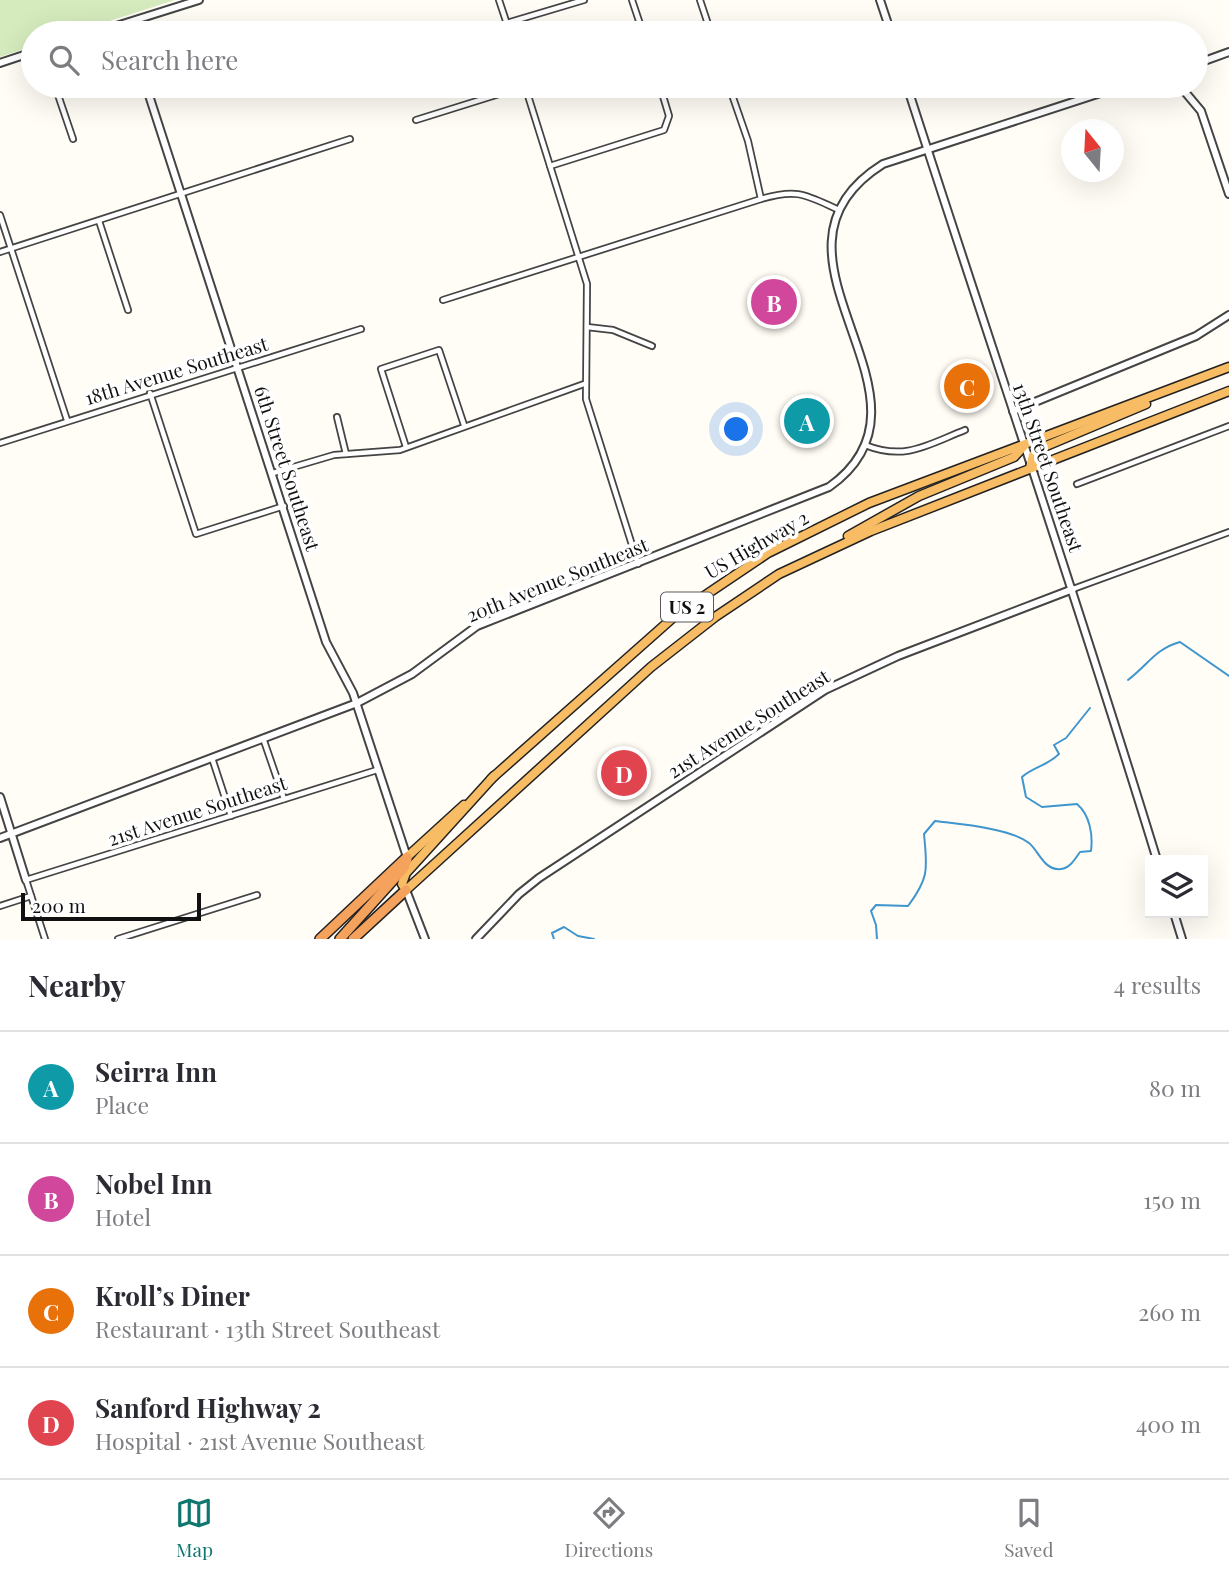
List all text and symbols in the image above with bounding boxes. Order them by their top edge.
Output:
search box [21,21,1208,98]
icon: search [45,41,83,79]
text: Search here [101,42,238,77]
north arrow [1061,119,1124,182]
pin: B [751,276,797,328]
street label: 18th Avenue Southeast [81,330,271,410]
pin: C [944,360,990,412]
street label: 13th Street Southeast [1008,379,1090,555]
street label: 6th Street Southeast [249,382,327,554]
pin: A [784,395,830,447]
your location [719,412,753,446]
street label: US Highway 2 [699,504,813,584]
street label: 20th Avenue Southeast [462,531,652,627]
road number: US 2 [661,592,713,622]
street label: 21st Avenue Southeast [662,662,834,783]
pin: D [601,747,647,799]
street label: 21st Avenue Southeast [104,769,290,851]
map controls [1145,855,1208,918]
button: layers [1145,855,1208,918]
scale bar [21,890,201,922]
text: 200 m [32,892,86,918]
text: Nearby [28,965,126,1005]
text: 4 results [1114,969,1201,1000]
text: Seirra Inn [95,1054,217,1089]
text: A [43,1072,59,1103]
text: 80 m [1149,1072,1201,1103]
text: Place [95,1089,149,1120]
text: Nobel Inn [95,1166,212,1201]
text: B [43,1184,59,1215]
text: 150 m [1143,1184,1201,1215]
text: Hotel [95,1201,151,1232]
text: Kroll’s Diner [95,1278,250,1313]
text: C [43,1296,59,1327]
text: 260 m [1138,1296,1201,1327]
text: Restaurant · 13th Street Southeast [95,1313,440,1344]
text: Sanford Highway 2 [95,1390,321,1425]
text: D [42,1408,60,1439]
text: 400 m [1136,1408,1201,1439]
text: Hospital · 21st Avenue Southeast [95,1425,424,1456]
tab: Map [175,1494,213,1562]
tab: Directions [564,1494,653,1562]
tab: Saved [1004,1494,1054,1562]

